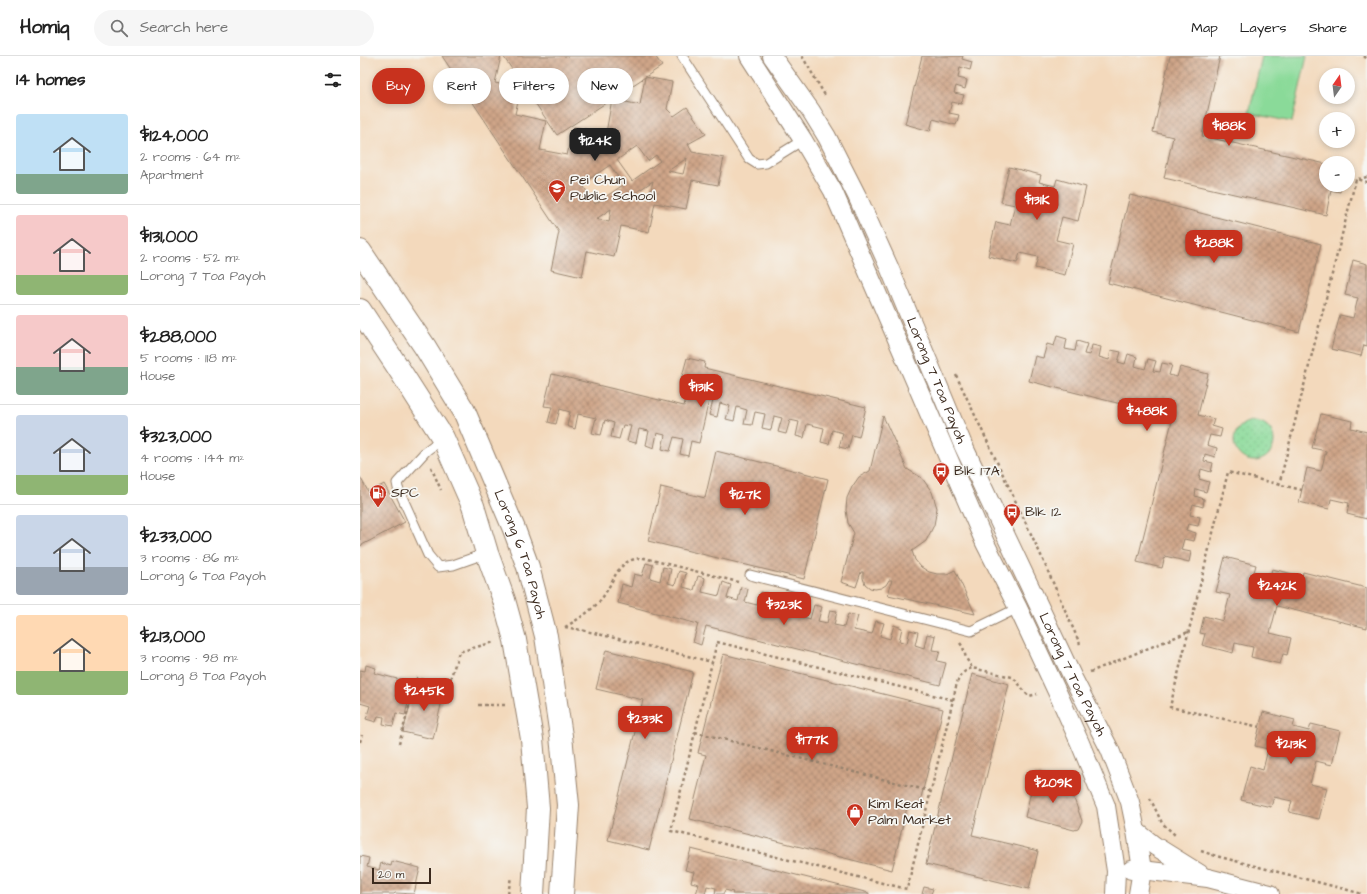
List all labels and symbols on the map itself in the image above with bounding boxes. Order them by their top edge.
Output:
north arrow [1319,68,1355,104]
pin: $188K [1201,113,1257,147]
pin: $124K [567,128,623,162]
place label: Pei Chun Public School [570,170,655,206]
school or university icon: Pei Chun Public School [547,178,567,203]
pin: $131K [1009,187,1065,221]
pin: $288K [1186,230,1242,264]
street label: Lorong 7 Toa Payoh [901,314,971,447]
pin: $131K [673,374,729,408]
pin: $488K [1119,398,1175,432]
bus stop icon: Blk 17A [931,461,951,486]
place label: Blk 17A [954,461,1000,481]
pin: $127K [717,482,773,516]
fuel station icon: SPC [368,483,388,508]
place label: SPC [391,483,419,503]
street label: Lorong 6 Toa Payoh [489,487,551,621]
bus stop icon: Blk 12 [1002,502,1022,527]
place label: Blk 12 [1025,502,1061,522]
pin: $242K [1249,573,1305,607]
pin: $323K [756,592,812,626]
street label: Lorong 7 Toa Payoh [1034,610,1111,740]
pin: $245K [396,678,452,712]
pin: $233K [617,706,673,740]
pin: $177K [784,727,840,761]
pin: $213K [1263,731,1319,765]
pin: $209K [1025,770,1081,804]
place label: Kim Keat Palm Market [868,794,951,830]
shop icon: Kim Keat Palm Market [845,802,865,827]
scale bar [372,866,431,885]

